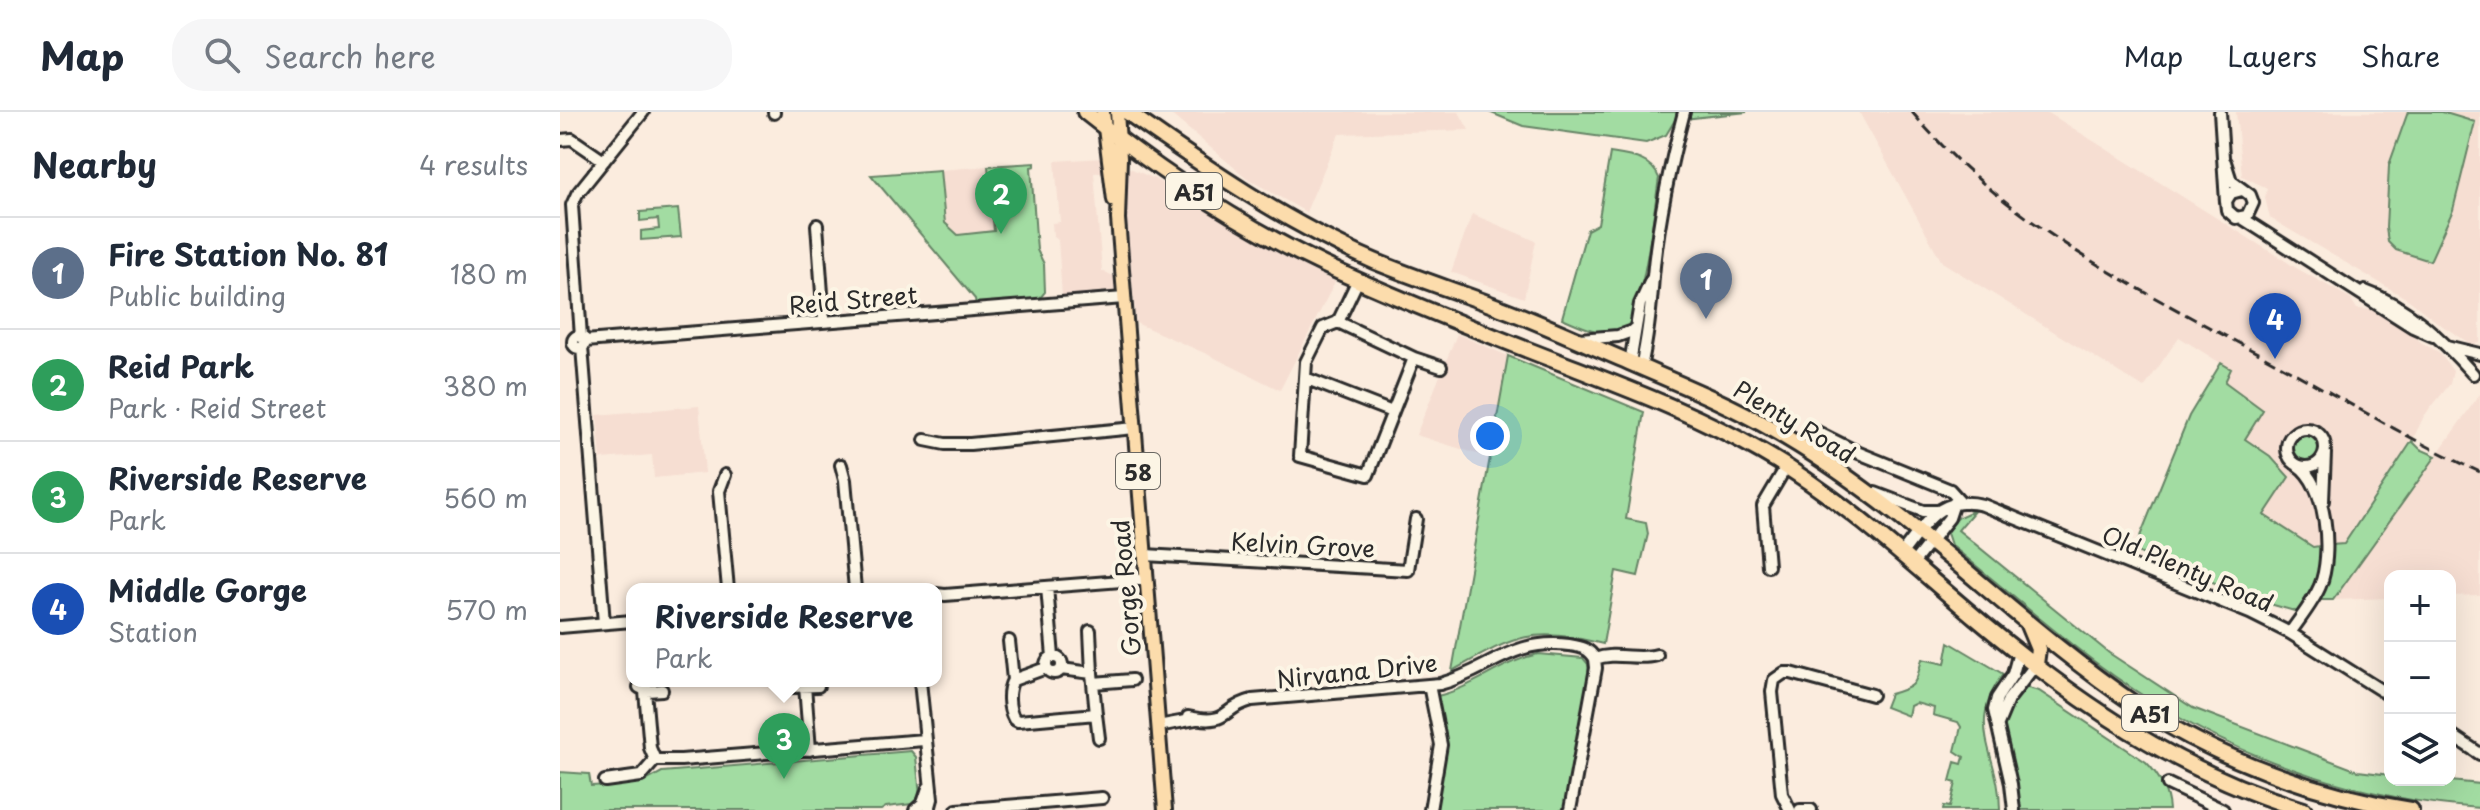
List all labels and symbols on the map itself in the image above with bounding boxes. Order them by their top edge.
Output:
pin: 2 [975,168,1027,234]
road number: A51 [1166,173,1222,209]
pin: 1 [1680,253,1732,319]
street label: Reid Street [787,275,919,323]
pin: 4 [2249,293,2301,359]
street label: Plenty Road [1727,370,1863,472]
your location [1470,416,1510,456]
road number: 58 [1116,453,1160,489]
street label: Old Plenty Road [2097,516,2279,620]
street label: Gorge Road [1101,518,1149,658]
street label: Kelvin Grove [1230,522,1376,566]
street label: Nirvana Drive [1275,644,1439,696]
road number: A51 [2122,695,2178,731]
pin: 3 [758,713,810,779]

